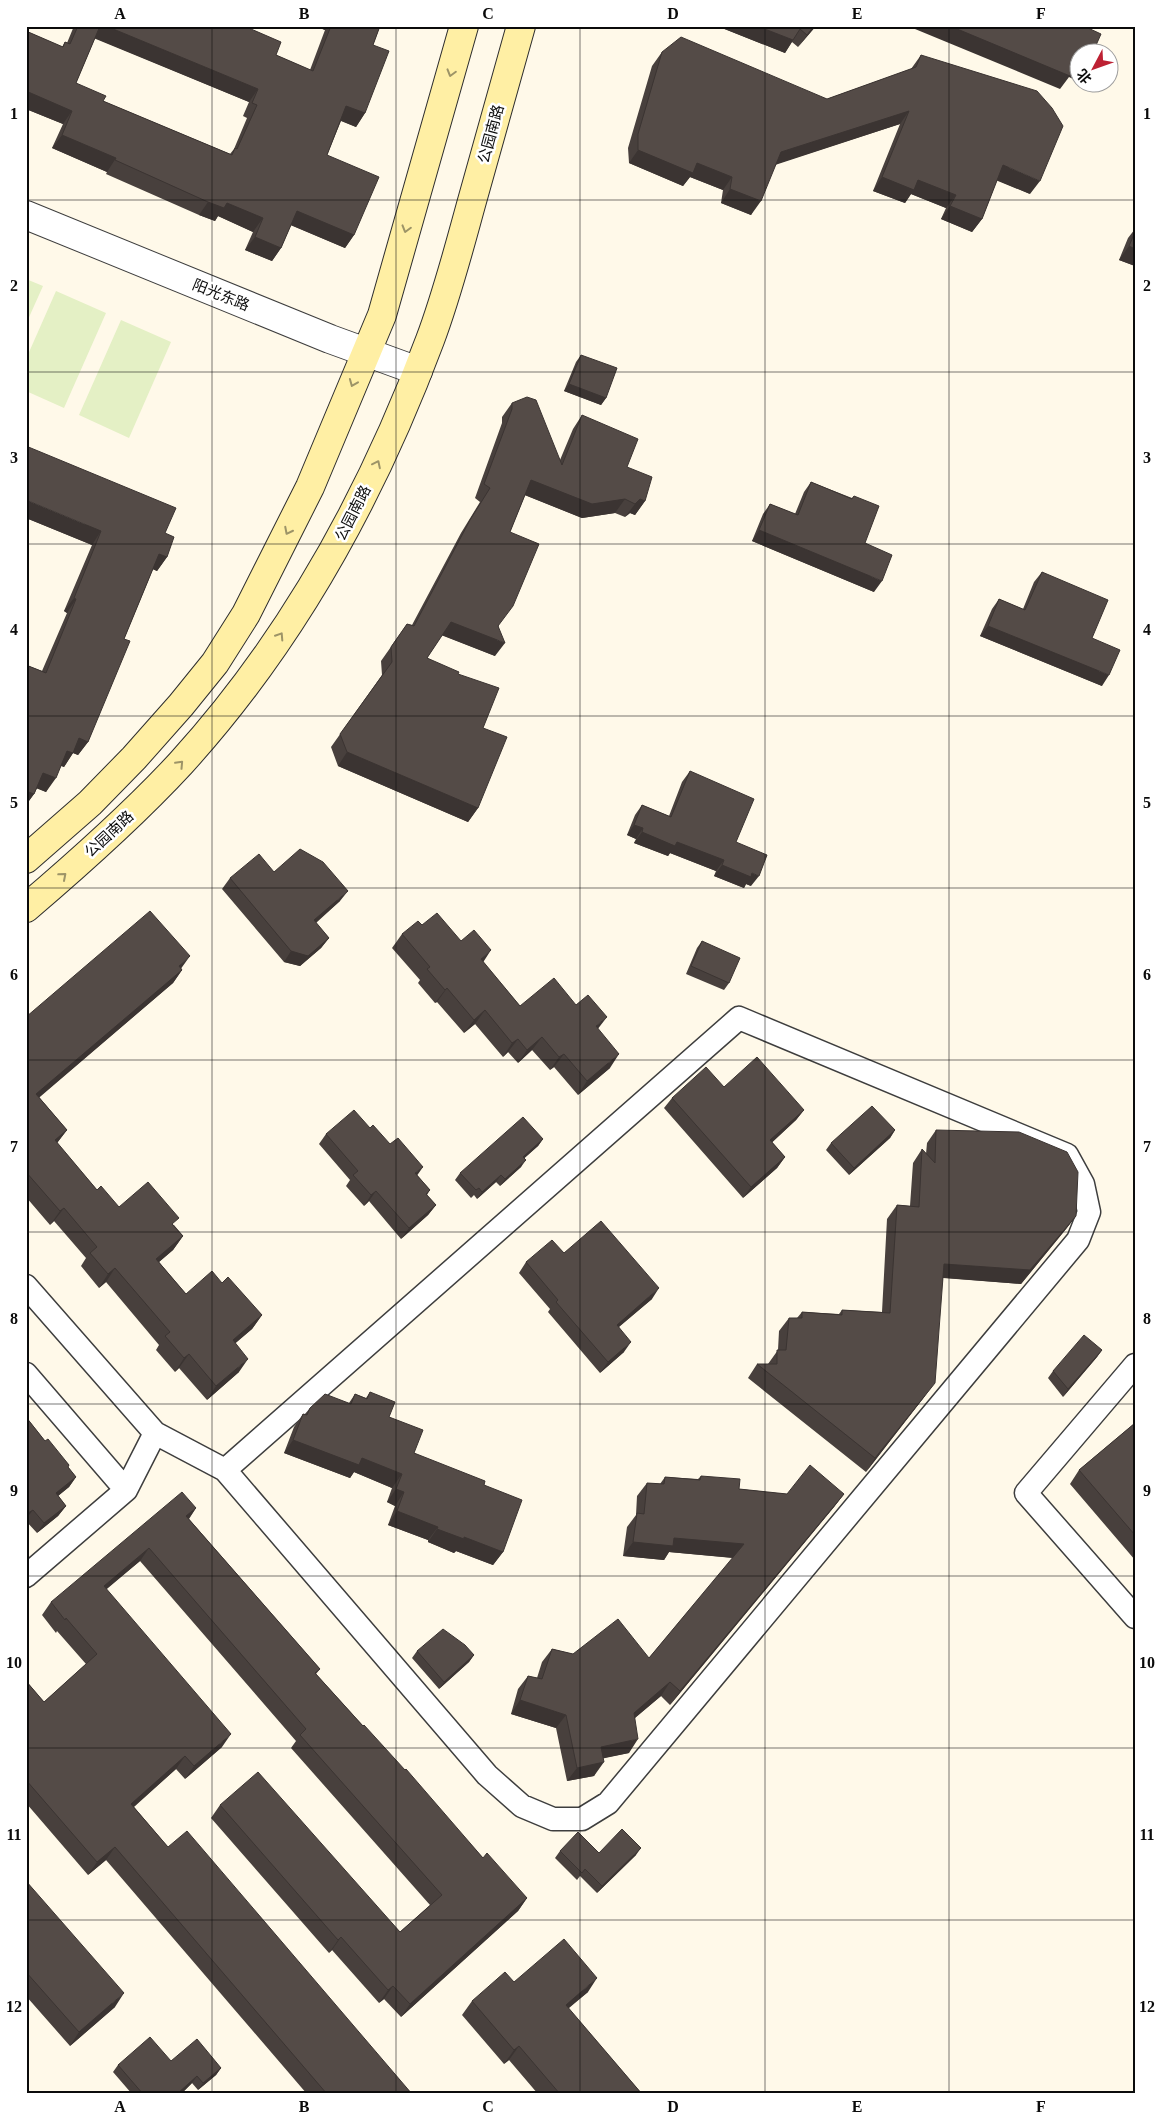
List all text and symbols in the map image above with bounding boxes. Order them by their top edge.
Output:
text: A [114,5,126,22]
text: B [299,5,310,22]
text: C [482,5,494,22]
text: D [667,5,679,22]
text: E [852,5,862,22]
text: F [1036,5,1046,22]
north arrow [1068,42,1118,92]
text: 北 [1074,66,1095,86]
one-way arrow [446,69,457,78]
street label: 公园南路 [476,103,506,165]
text: 1 [10,105,18,122]
text: 1 [1143,105,1151,122]
one-way arrow [402,225,412,233]
street label: 阳光东路 [190,276,252,314]
text: 2 [10,277,18,294]
text: 2 [1143,277,1151,294]
one-way arrow [349,378,360,387]
text: 3 [10,449,18,466]
text: 3 [1143,449,1151,466]
one-way arrow [371,460,381,469]
street label: 公园南路 [332,483,374,543]
one-way arrow [284,526,294,535]
text: 4 [10,621,18,638]
text: 4 [1143,621,1151,638]
one-way arrow [274,632,283,642]
one-way arrow [174,760,183,769]
text: 5 [10,794,18,811]
text: 5 [1143,794,1151,811]
street label: 公园南路 [82,808,136,860]
one-way arrow [57,873,66,882]
text: 6 [10,966,18,983]
text: 6 [1143,966,1151,983]
text: 7 [10,1138,18,1155]
text: 7 [1143,1138,1151,1155]
text: 8 [10,1310,18,1327]
text: 8 [1143,1310,1151,1327]
text: 9 [10,1482,18,1499]
text: 9 [1143,1482,1151,1499]
text: 10 [6,1654,22,1671]
text: 10 [1139,1654,1155,1671]
text: 11 [6,1826,22,1843]
text: 11 [1139,1826,1155,1843]
text: 12 [6,1998,22,2015]
text: 12 [1139,1998,1155,2015]
text: A [114,2098,126,2115]
text: B [299,2098,310,2115]
text: C [482,2098,494,2115]
text: D [667,2098,679,2115]
text: E [852,2098,862,2115]
text: F [1036,2098,1046,2115]

